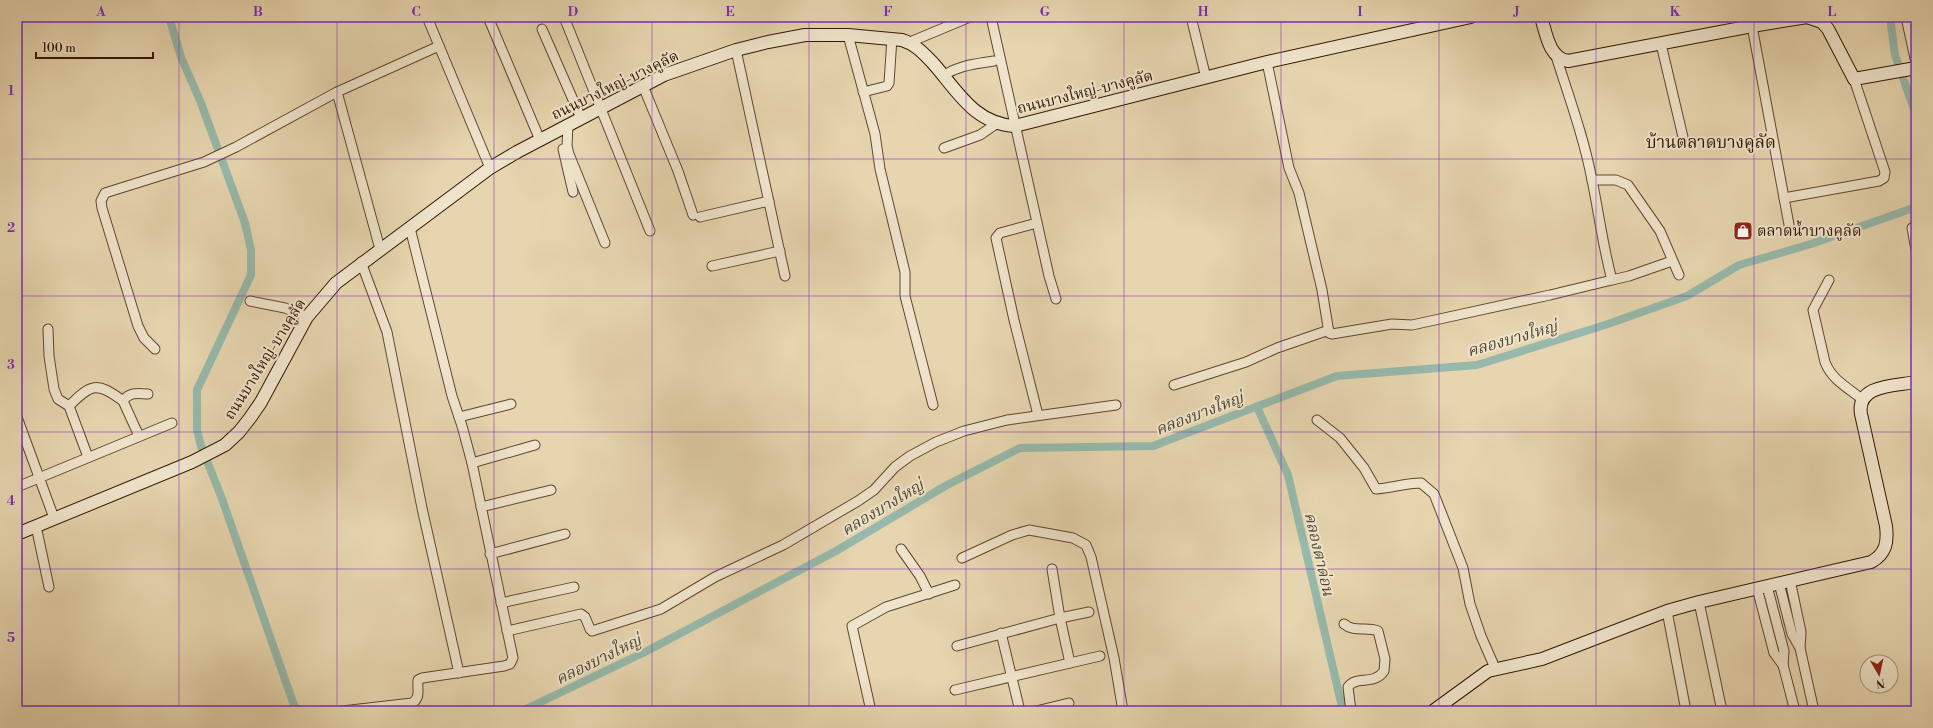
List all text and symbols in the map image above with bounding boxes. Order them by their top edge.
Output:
text: A [95,4,106,20]
text: B [253,4,263,20]
text: C [411,4,421,20]
text: D [568,4,578,20]
text: E [725,4,735,20]
text: F [883,4,893,20]
text: G [1040,4,1051,20]
text: H [1198,4,1209,20]
text: I [1357,4,1363,20]
text: J [1512,4,1520,20]
text: K [1670,4,1681,20]
text: L [1828,4,1837,20]
scale bar [36,34,153,60]
text: 100 m [42,41,76,56]
street label: ถนนบางใหญ่-บางคูลัด [548,45,682,125]
street label: ถนนบางใหญ่-บางคูลัด [1015,64,1155,119]
text: 1 [8,83,15,99]
district label: บ้านตลาดบางคูลัด [1646,132,1776,154]
text: 2 [7,220,15,236]
shop icon: ตลาดน้ำบางคูลัด [1732,220,1754,242]
place label: ตลาดน้ำบางคูลัด [1757,220,1862,241]
street label: ถนนบางใหญ่-บางคูลัด [219,294,310,423]
water label: คลองบางใหญ่ [1464,314,1561,361]
text: 3 [7,357,15,373]
water label: คลองบางใหญ่ [1152,385,1248,440]
water label: คลองบางใหญ่ [837,473,929,540]
text: 4 [7,493,16,509]
water label: คลองตาด่อน [1300,510,1338,598]
water label: คลองบางใหญ่ [552,628,646,689]
text: 5 [7,630,15,646]
north arrow [1859,654,1899,694]
text: N [1875,675,1886,691]

